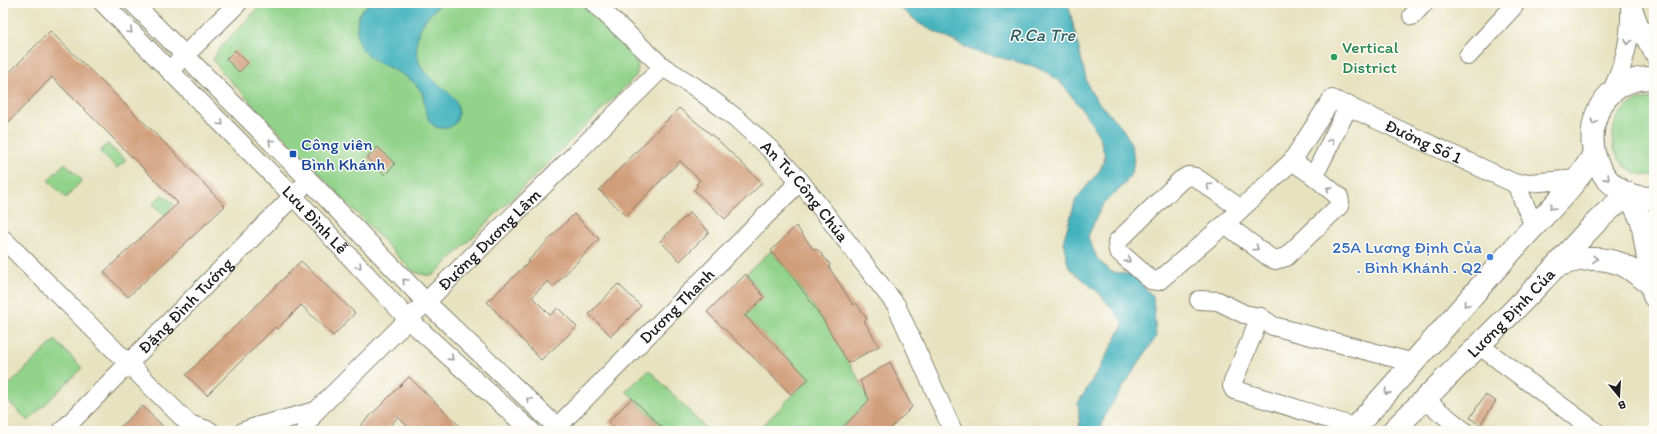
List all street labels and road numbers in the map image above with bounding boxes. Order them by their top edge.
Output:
street label: Đường Số 1 [1382,115,1465,168]
street label: An Tư Công Chúa [757,136,853,246]
street label: Lưu Đình Lễ [278,181,352,258]
street label: Đường Dương Lâm [434,184,545,294]
street label: Đặng Đình Tướng [134,253,237,358]
street label: Dương Thanh [635,264,718,348]
street label: Lương Định Của [1463,264,1559,362]

